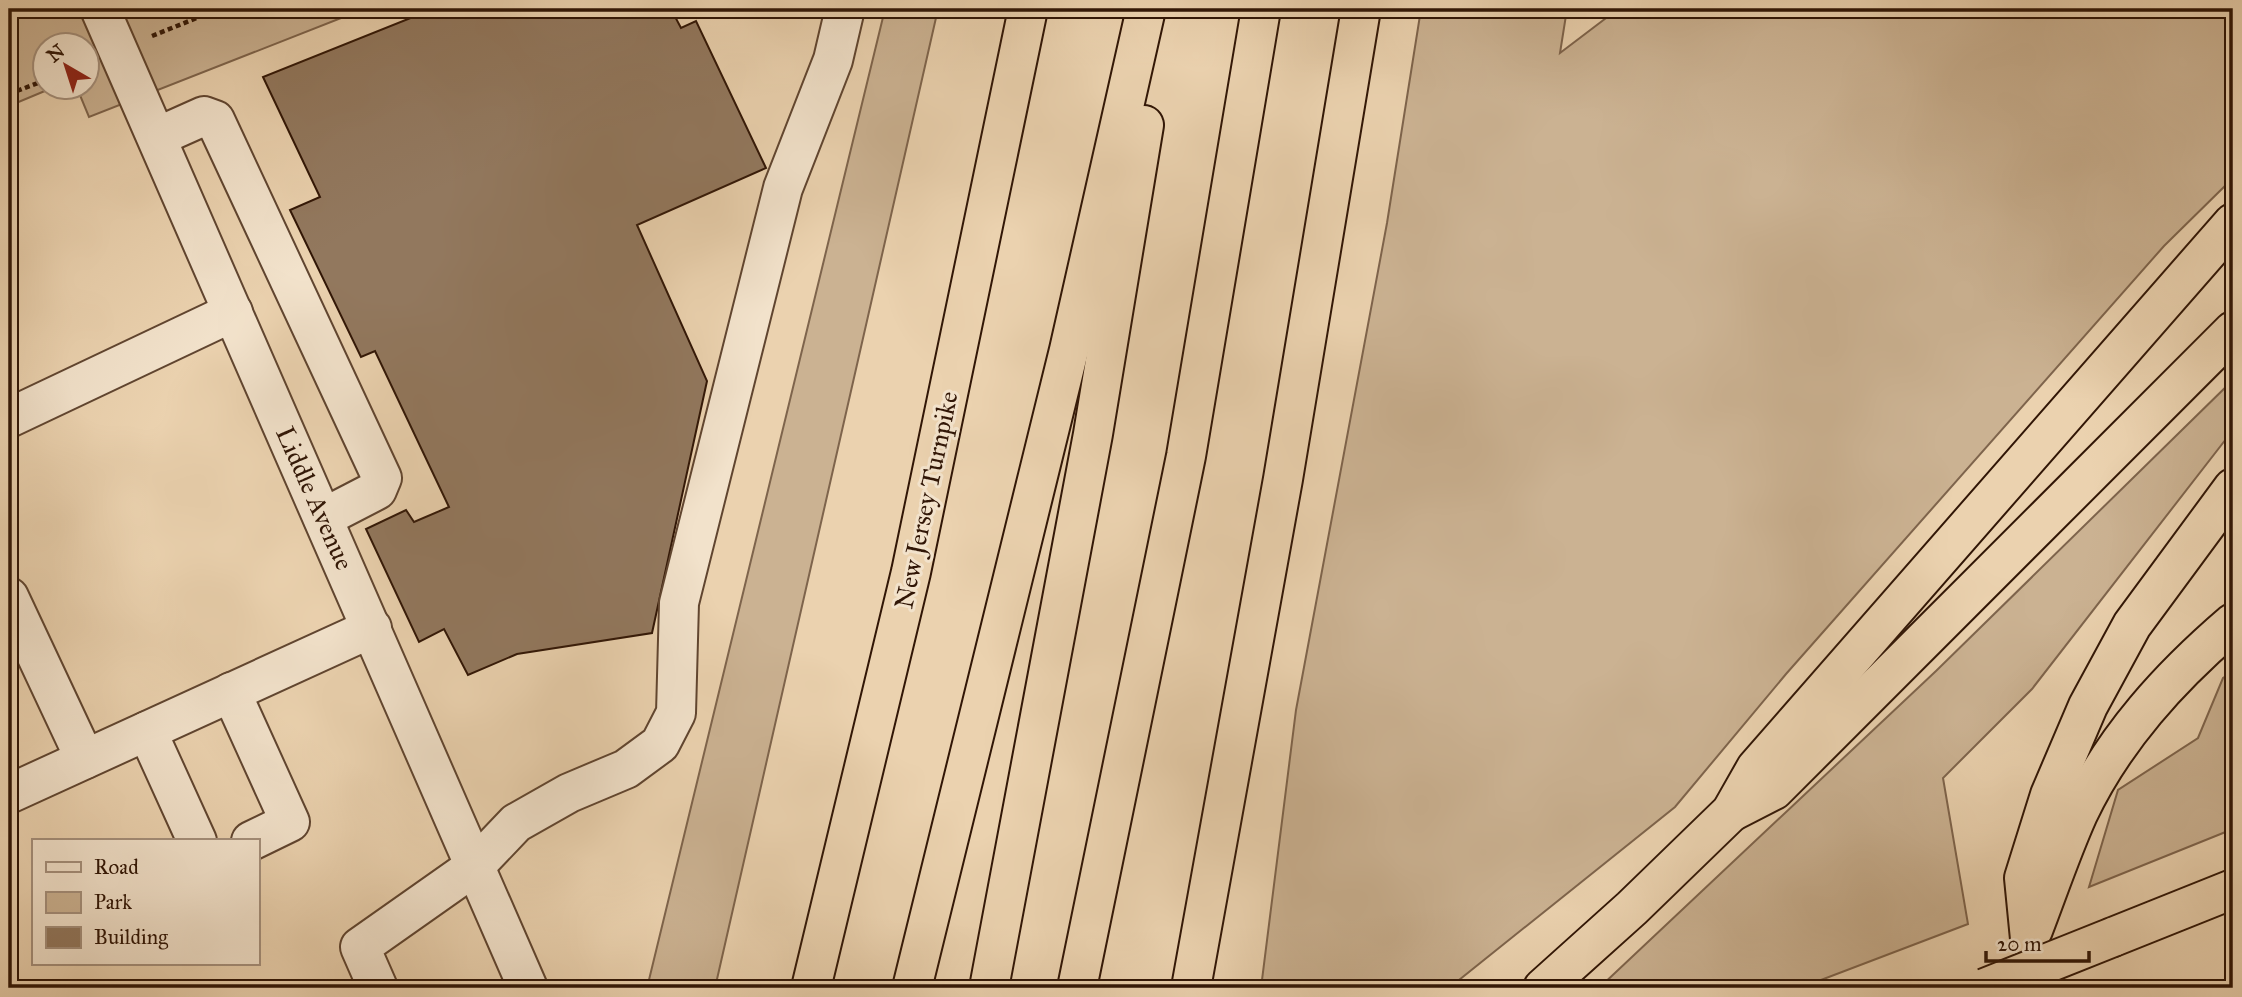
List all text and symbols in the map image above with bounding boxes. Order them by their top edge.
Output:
north arrow [32,32,102,102]
text: N [42,39,69,67]
street label: New Jersey Turnpike [887,388,965,612]
street label: Liddle Avenue [269,421,361,575]
legend [32,839,259,965]
text: Road [94,854,139,880]
text: Park [94,889,132,915]
scale bar [1986,920,2090,964]
text: Building [94,924,168,950]
text: 20 m [1997,931,2042,957]

